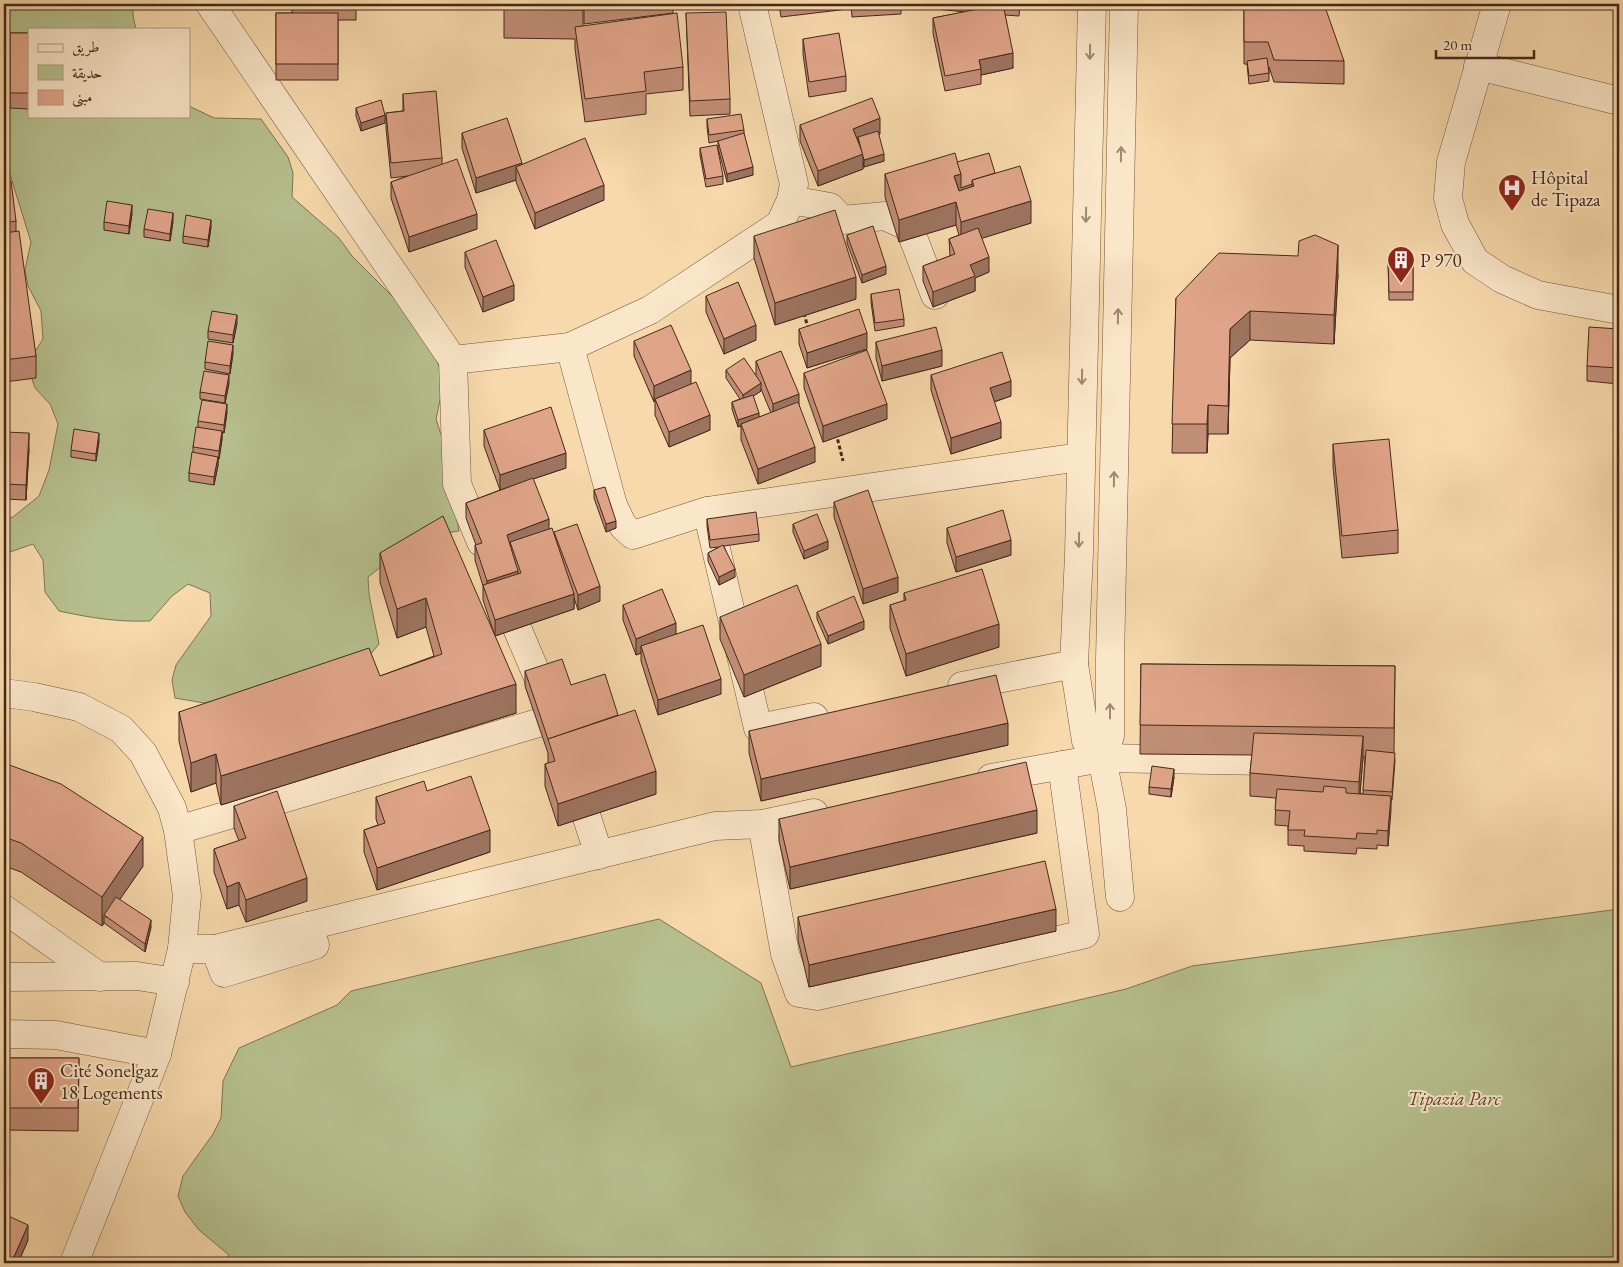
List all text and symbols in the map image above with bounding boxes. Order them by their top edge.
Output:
legend [28,28,190,118]
scale bar [1436,28,1533,60]
text: 20 m [1443,35,1472,54]
text: طريق [72,37,99,57]
one-way arrow [1086,44,1095,60]
text: حديقة [72,63,102,82]
text: مبنى [72,87,92,108]
one-way arrow [1116,146,1126,162]
place label: Hôpital de Tipaza [1531,165,1601,212]
hospital icon: Hôpital de Tipaza [1497,173,1527,212]
one-way arrow [1081,206,1091,223]
building icon: P 970 [1386,245,1416,284]
place label: P 970 [1420,248,1462,273]
one-way arrow [1113,309,1122,325]
one-way arrow [1077,369,1087,385]
one-way arrow [1109,471,1119,488]
one-way arrow [1074,532,1084,548]
one-way arrow [1105,704,1115,720]
place label: Cité Sonelgaz 18 Logements [60,1058,163,1105]
building icon: Cité Sonelgaz 18 Logements [26,1066,56,1105]
park label: Tipazia Parc [1408,1086,1501,1111]

